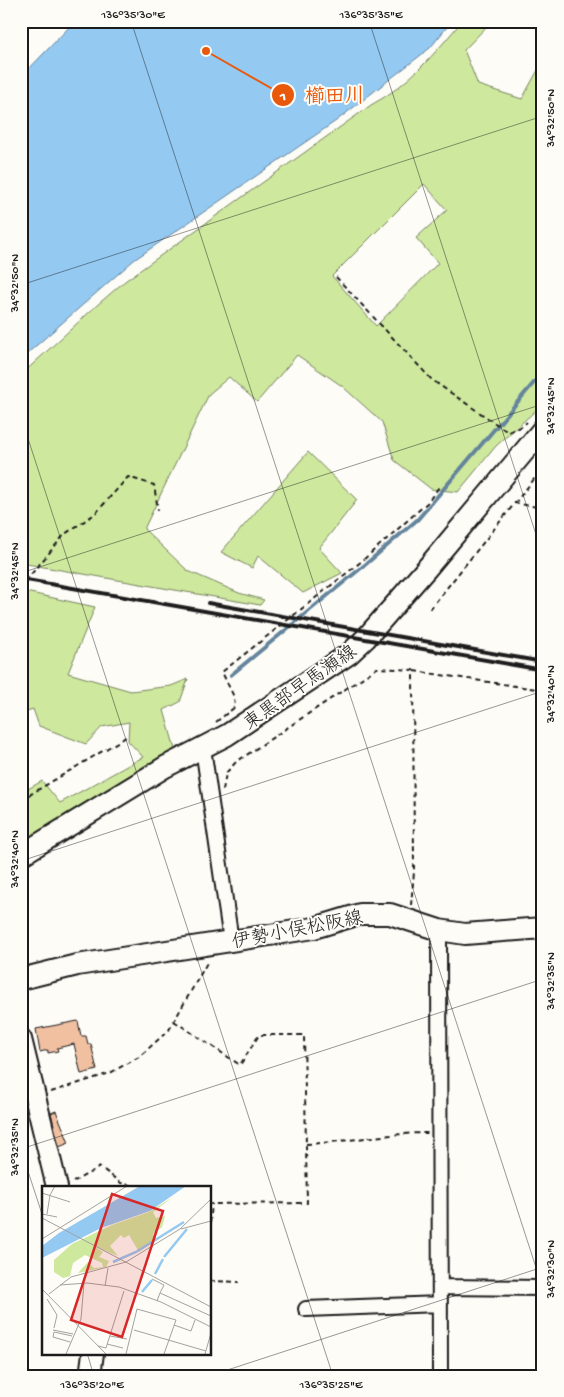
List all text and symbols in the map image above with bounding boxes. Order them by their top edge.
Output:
text: 136°35'30"E [100,9,165,23]
text: 136°35'35"E [338,9,403,23]
callout: 櫛田川 [270,77,375,112]
text: 櫛田川 [305,85,365,110]
text: 1 [279,88,286,106]
text: 34°32'50"N [545,89,559,148]
text: 34°32'50"N [9,254,23,313]
text: 34°32'45"N [545,377,559,436]
text: 34°32'45"N [9,542,23,601]
street label: 東黒部早馬瀬線 [239,640,362,736]
text: 34°32'40"N [545,665,559,724]
text: 34°32'40"N [9,830,23,889]
street label: 伊勢小俣松阪線 [230,906,365,955]
text: 34°32'35"N [545,952,559,1011]
text: 34°32'35"N [9,1118,23,1177]
inset map [42,1186,211,1354]
text: 34°32'30"N [545,1240,559,1299]
text: 136°35'20"E [59,1379,124,1393]
text: 136°35'25"E [299,1379,363,1393]

